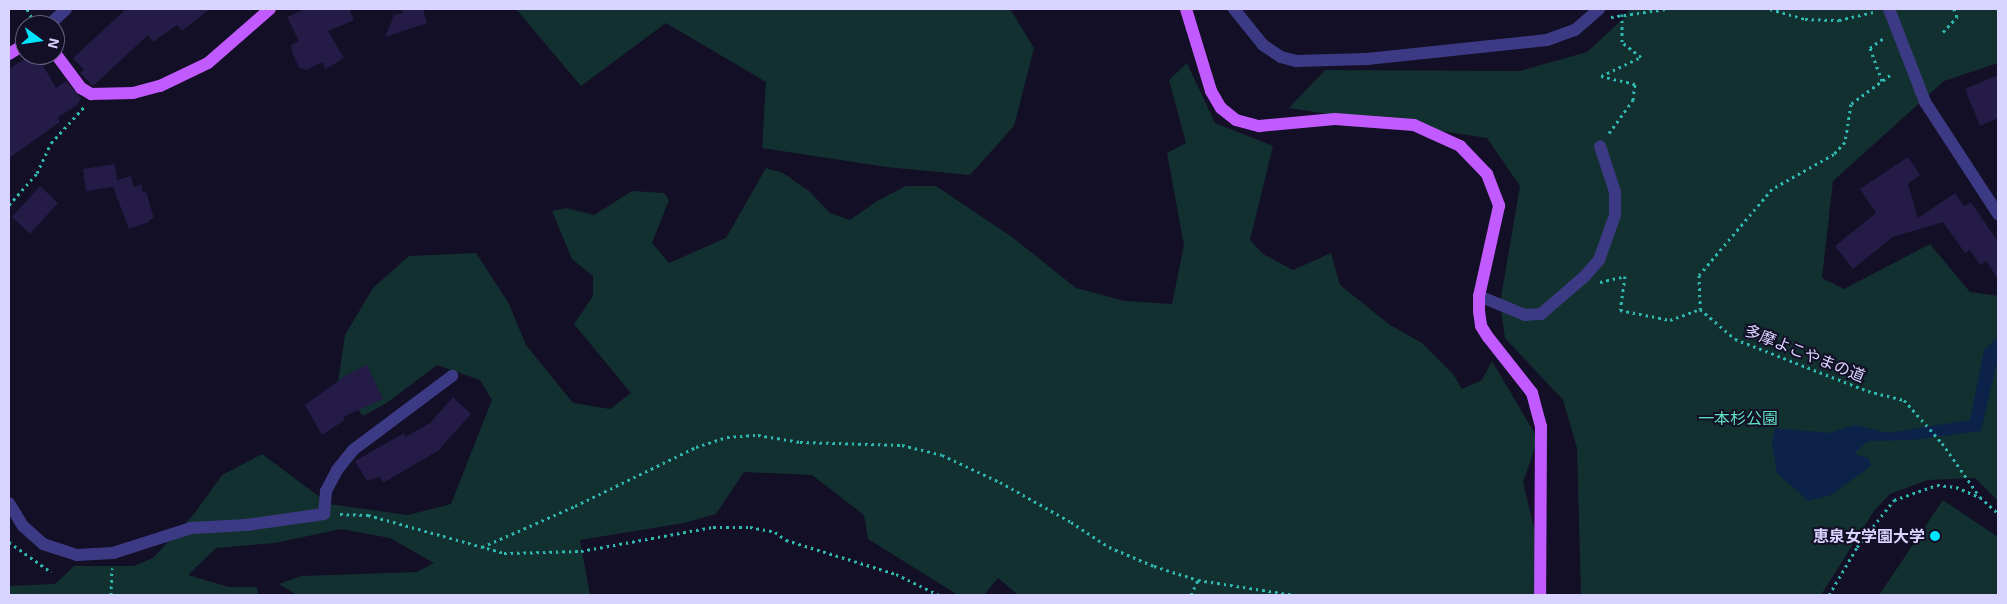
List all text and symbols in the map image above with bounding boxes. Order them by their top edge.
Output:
north arrow [15,15,65,65]
text: N [45,37,64,50]
street label: 多摩よこやまの道 [1742,320,1868,386]
park label: 一本杉公園 [1698,408,1778,428]
place label: 恵泉女学園大学 [1813,526,1925,546]
marker: 恵泉女学園大学 [1929,530,1941,542]

